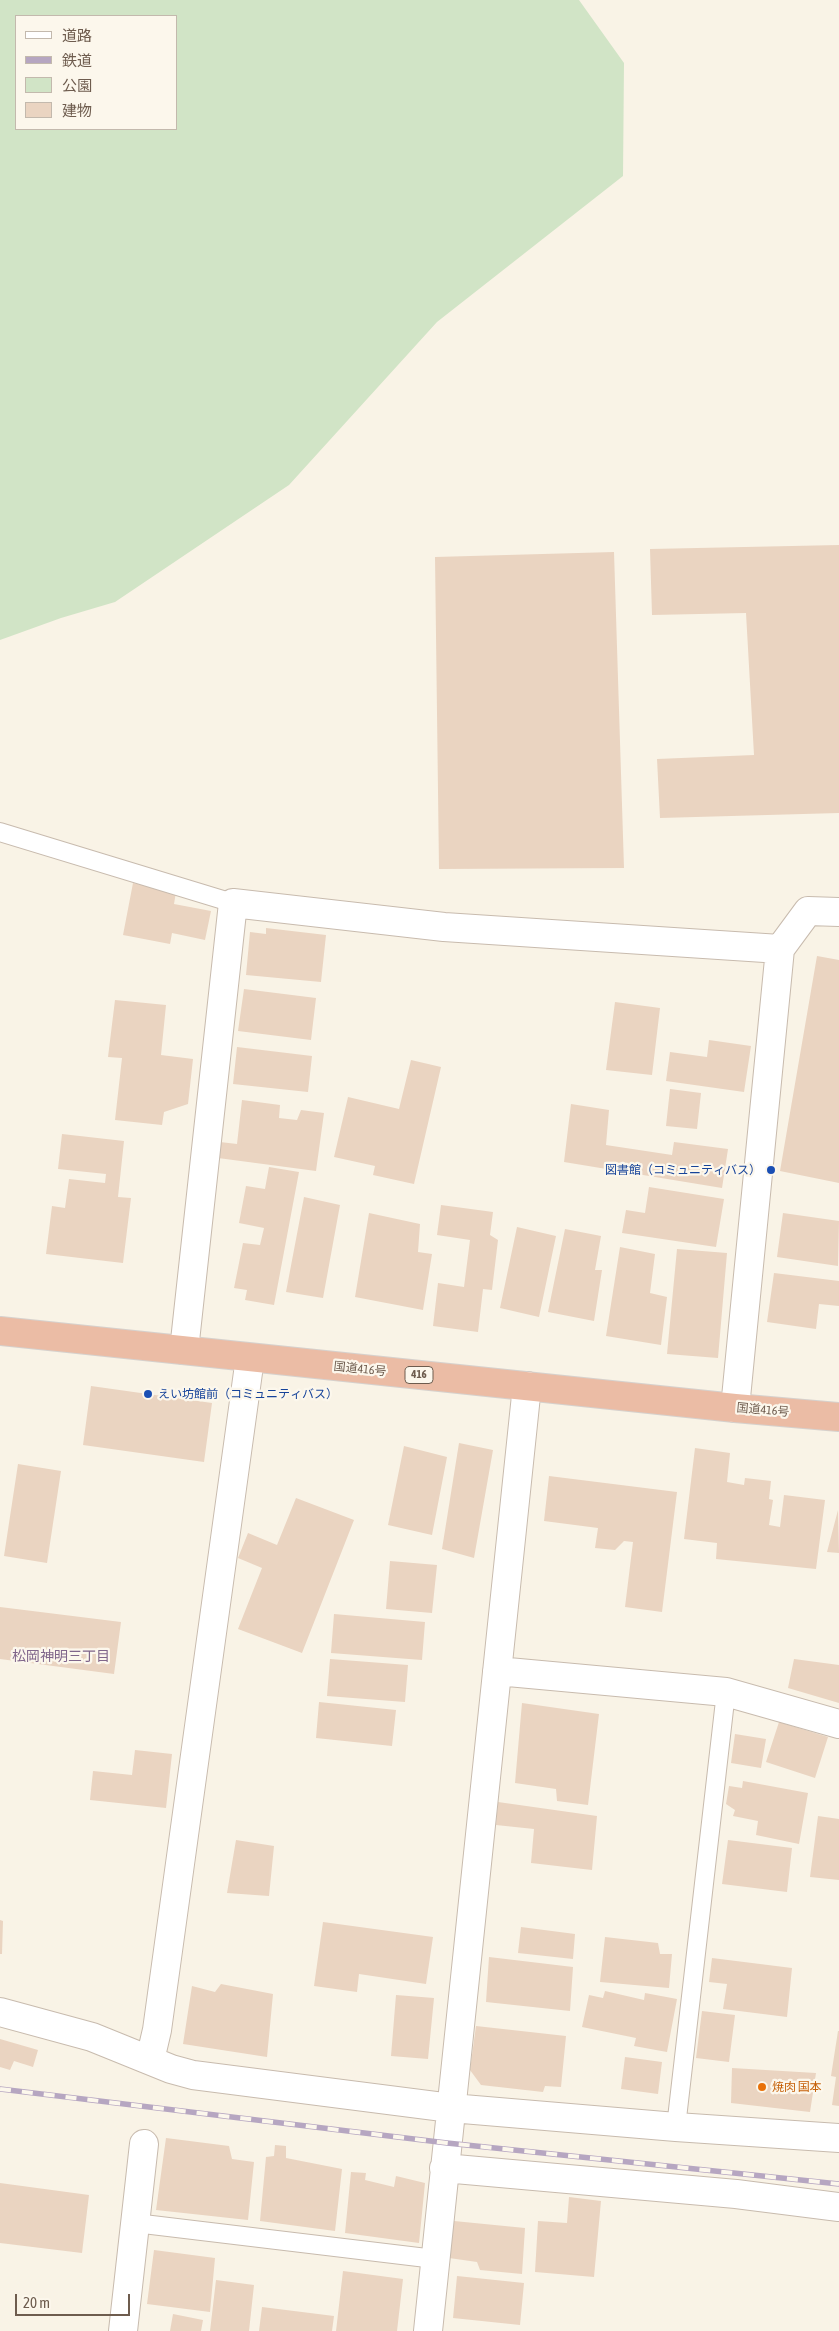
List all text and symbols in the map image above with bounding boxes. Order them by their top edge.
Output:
legend [15,15,178,130]
text: 道路 [62,27,92,44]
text: 鉄道 [62,52,92,69]
text: 公園 [62,77,92,94]
text: 建物 [62,102,92,119]
place label: 図書館（コミュニティバス） [605,1163,761,1177]
marker: 図書館（コミュニティバス） [765,1164,777,1176]
street label: 国道416号 [333,1359,387,1379]
road number: 416 [405,1366,433,1384]
place label: えい坊館前（コミュニティバス） [158,1387,338,1401]
marker: えい坊館前（コミュニティバス） [142,1388,154,1400]
street label: 国道416号 [736,1401,790,1419]
district label: 松岡神明三丁目 [12,1649,110,1665]
place label: 焼肉 国本 [772,2080,822,2094]
marker: 焼肉 国本 [756,2081,768,2093]
scale bar [18,2284,132,2316]
text: 20 m [23,2294,50,2311]

